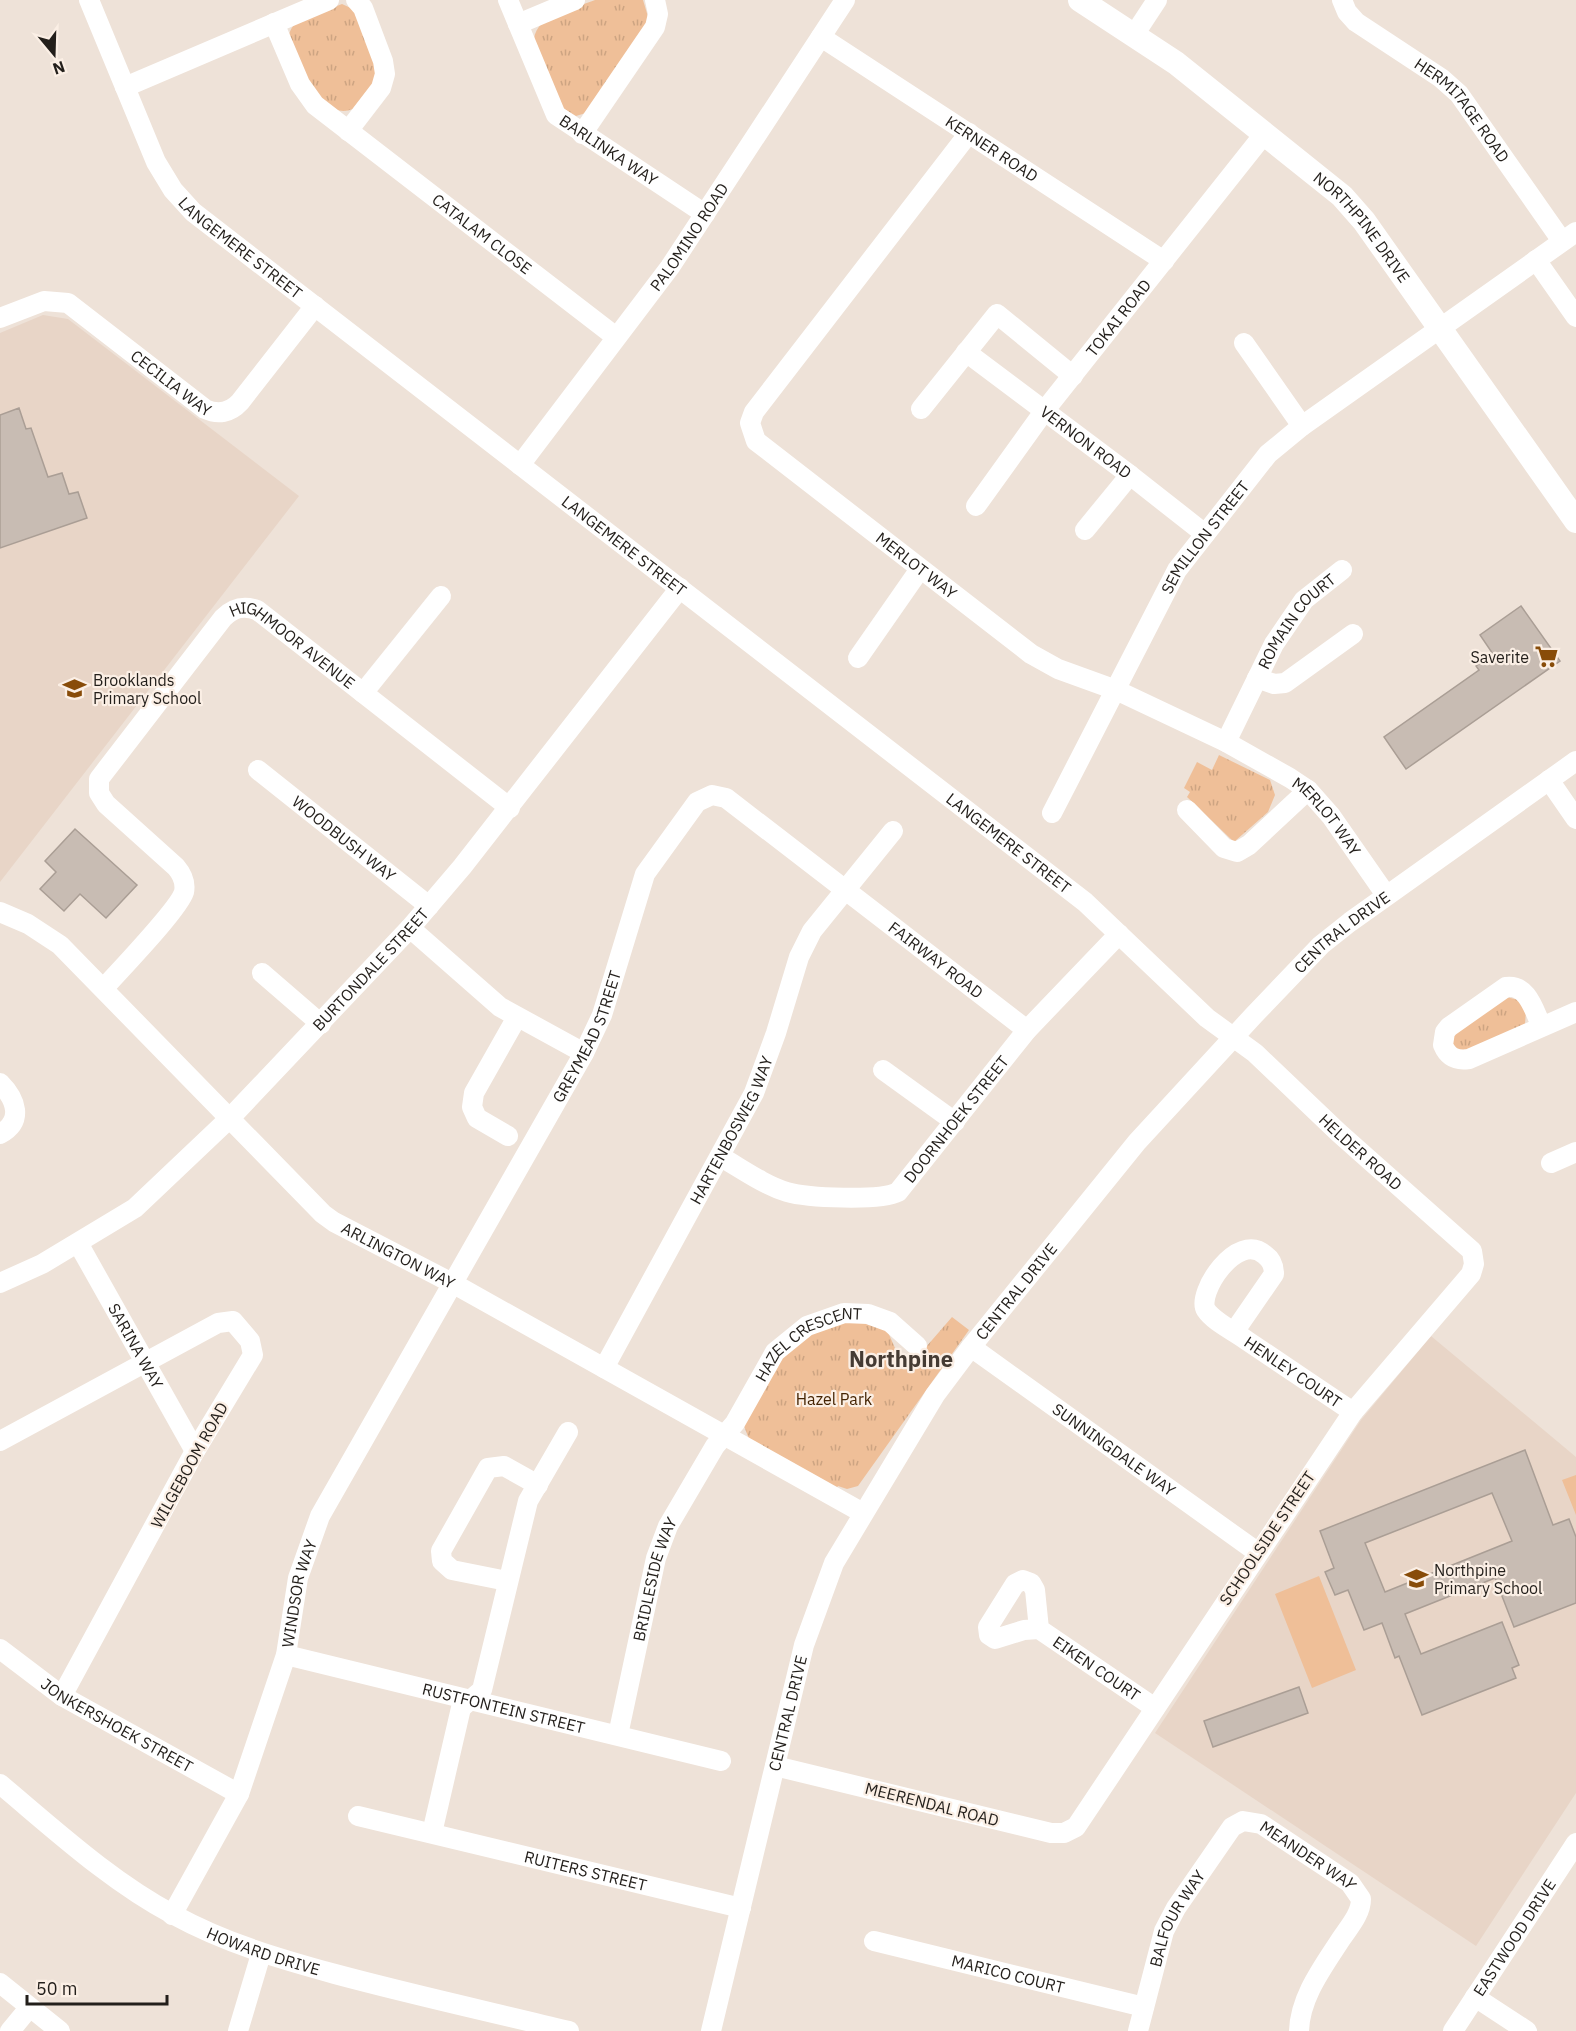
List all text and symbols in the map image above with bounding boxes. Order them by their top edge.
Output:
north arrow [24,24,84,84]
street label: HERMITAGE ROAD [1411,53,1514,166]
text: N [50,57,68,80]
street label: BARLINKA WAY [556,110,662,190]
street label: KERNER ROAD [942,111,1042,186]
street label: NORTHPINE DRIVE [1310,167,1414,287]
street label: PALOMINO ROAD [645,179,732,295]
street label: CATALAM CLOSE [428,189,536,278]
street label: LANGEMERE STREET [174,193,306,303]
street label: TOKAI ROAD [1082,275,1155,360]
street label: CECILIA WAY [127,345,215,421]
street label: VERNON ROAD [1036,401,1136,483]
street label: SEMILLON STREET [1156,477,1253,597]
street label: LANGEMERE STREET [558,491,691,600]
street label: MERLOT WAY [872,528,961,603]
street label: ROMAIN COURT [1253,569,1339,672]
street label: HIGHMOOR AVENUE [226,598,359,693]
supermarket icon: Saverite [1534,644,1560,670]
place label: Saverite [1471,647,1529,667]
place label: Brooklands Primary School [93,670,201,708]
school or university icon: Brooklands Primary School [62,676,88,702]
street label: MERLOT WAY [1289,772,1366,860]
street label: LANGEMERE STREET [942,788,1075,897]
street label: WOODBUSH WAY [288,791,400,886]
street label: CENTRAL DRIVE [1290,887,1394,977]
street label: BURTONDALE STREET [308,904,433,1035]
street label: FAIRWAY ROAD [885,917,987,1003]
street label: GREYMEAD STREET [548,968,625,1106]
street label: DOORNHOEK STREET [899,1051,1013,1187]
street label: HARTENBOSWEG WAY [685,1053,777,1208]
street label: HELDER ROAD [1315,1109,1406,1194]
street label: ARLINGTON WAY [338,1218,459,1293]
street label: CENTRAL DRIVE [971,1239,1061,1344]
street label: SARINA WAY [104,1300,168,1392]
street label: HAZEL CRESCENT [750,1303,862,1385]
street label: HENLEY COURT [1241,1332,1346,1412]
district label: Northpine [849,1344,953,1373]
park label: Hazel Park [796,1389,873,1409]
street label: WILGEBOOM ROAD [146,1399,232,1531]
street label: SUNNINGDALE WAY [1049,1399,1180,1501]
street label: SCHOOLSIDE STREET [1215,1467,1319,1609]
street label: BRIDLESIDE WAY [628,1513,681,1643]
street label: WINDSOR WAY [277,1536,321,1649]
place label: Northpine Primary School [1434,1560,1542,1598]
school or university icon: Northpine Primary School [1403,1566,1429,1592]
street label: EIKEN COURT [1049,1632,1144,1705]
street label: CENTRAL DRIVE [764,1653,811,1773]
street label: JONKERSHOEK STREET [37,1674,197,1777]
street label: RUSTFONTEIN STREET [420,1679,587,1737]
street label: MEERENDAL ROAD [863,1778,1001,1830]
street label: MEANDER WAY [1256,1816,1362,1893]
street label: RUITERS STREET [522,1846,649,1895]
street label: BALFOUR WAY [1145,1866,1210,1969]
street label: EASTWOOD DRIVE [1469,1875,1560,2000]
street label: HOWARD DRIVE [204,1922,322,1979]
street label: MARICO COURT [949,1950,1067,1997]
scale bar [27,1968,166,2006]
text: 50 m [36,1977,78,2000]

